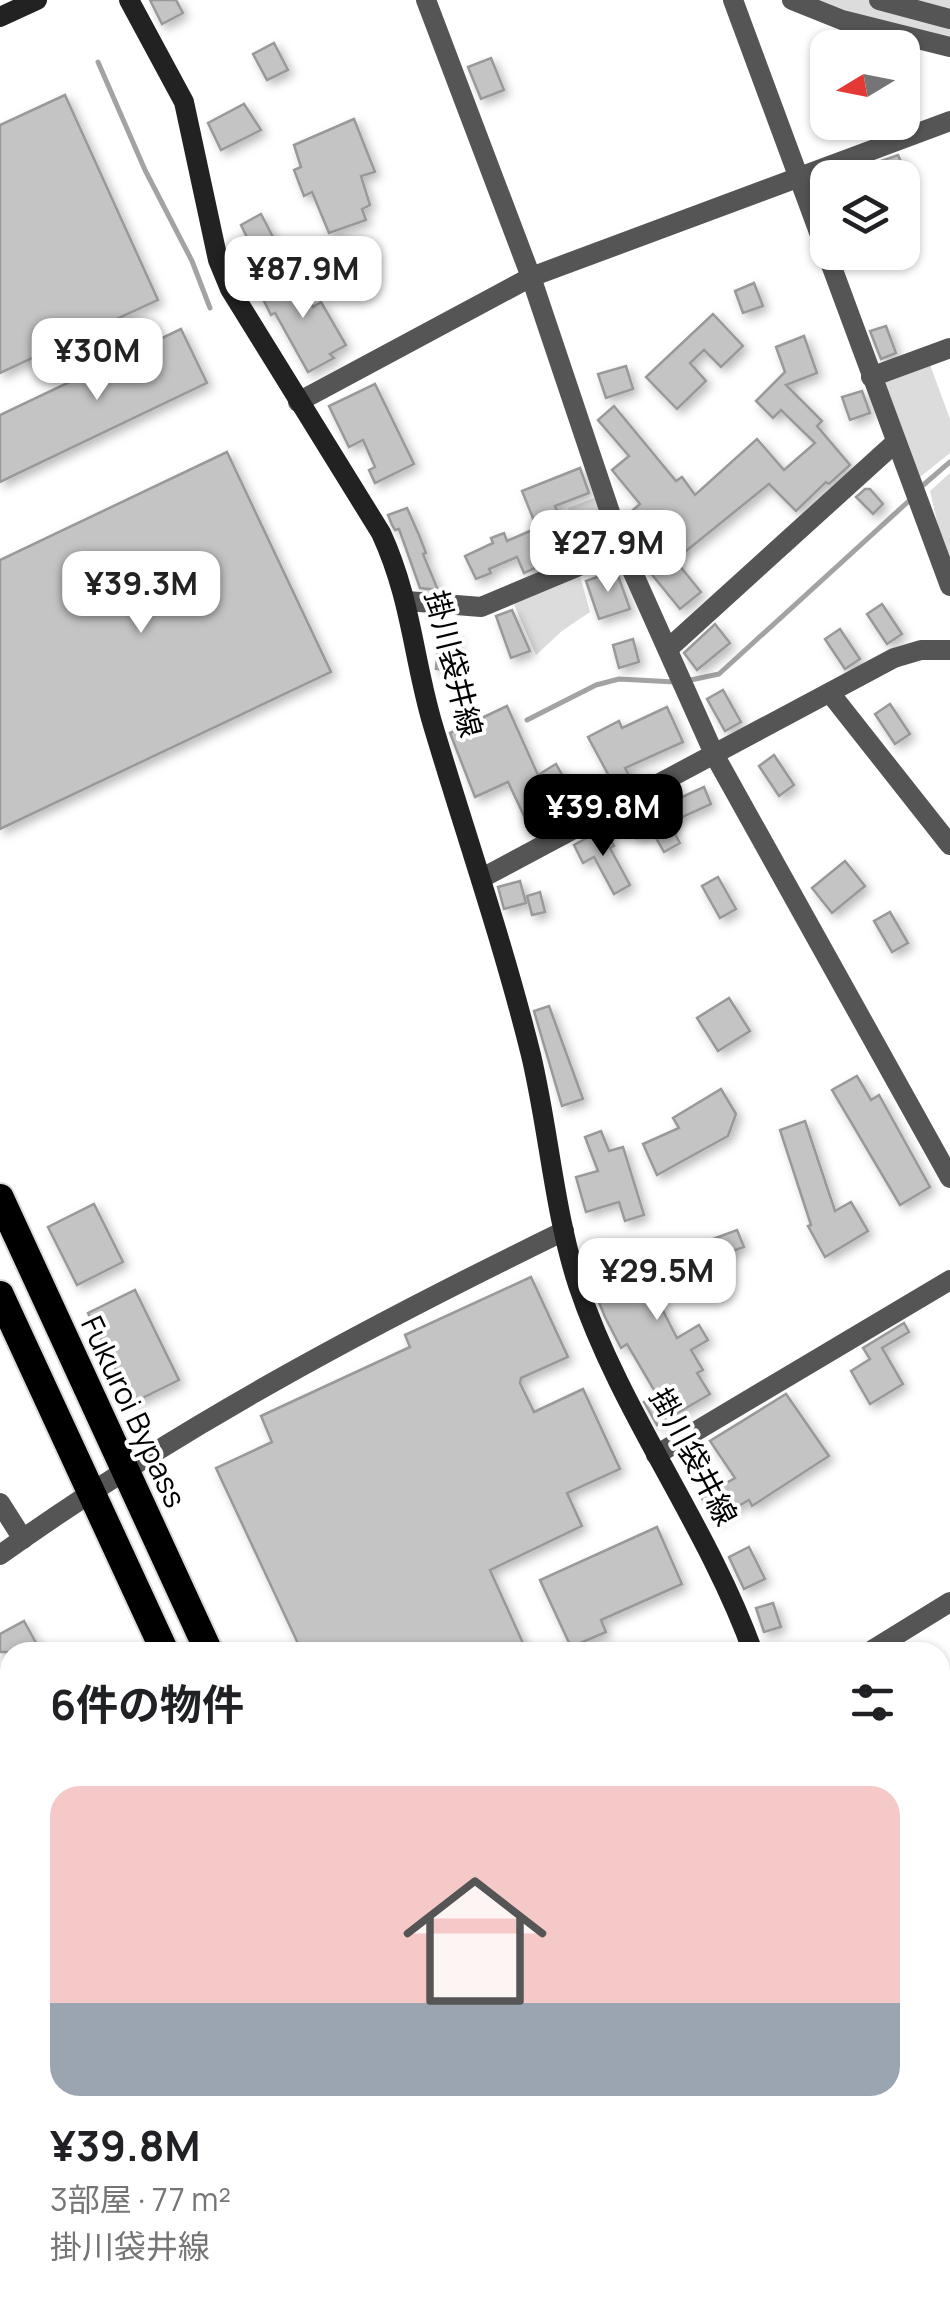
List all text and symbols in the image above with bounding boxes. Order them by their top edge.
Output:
north arrow [810,30,920,140]
map controls [810,30,920,270]
button: layers [810,160,920,270]
pin: ¥87.9M [222,236,384,321]
text: ¥87.9M [247,246,359,290]
pin: ¥30M [38,318,156,403]
text: ¥30M [54,328,140,372]
pin: ¥27.9M [527,510,689,595]
text: ¥27.9M [552,520,664,564]
pin: ¥39.3M [60,551,222,636]
text: ¥39.3M [84,561,198,605]
street label: 掛川袋井線 [416,586,492,741]
pin: ¥39.8M [522,774,684,859]
text: ¥39.8M [546,784,660,828]
pin: ¥29.5M [576,1238,738,1323]
text: ¥29.5M [600,1248,714,1292]
street label: Fukuroi Bypass [72,1309,197,1514]
street label: 掛川袋井線 [641,1380,748,1532]
text: 6件の物件 [50,1675,244,1733]
icon: filters [845,1675,900,1730]
icon: home [385,1851,565,2031]
text: ¥39.8M [50,2116,200,2174]
text: 3部屋 · 77 m² [50,2177,231,2221]
text: 掛川袋井線 [50,2224,210,2268]

